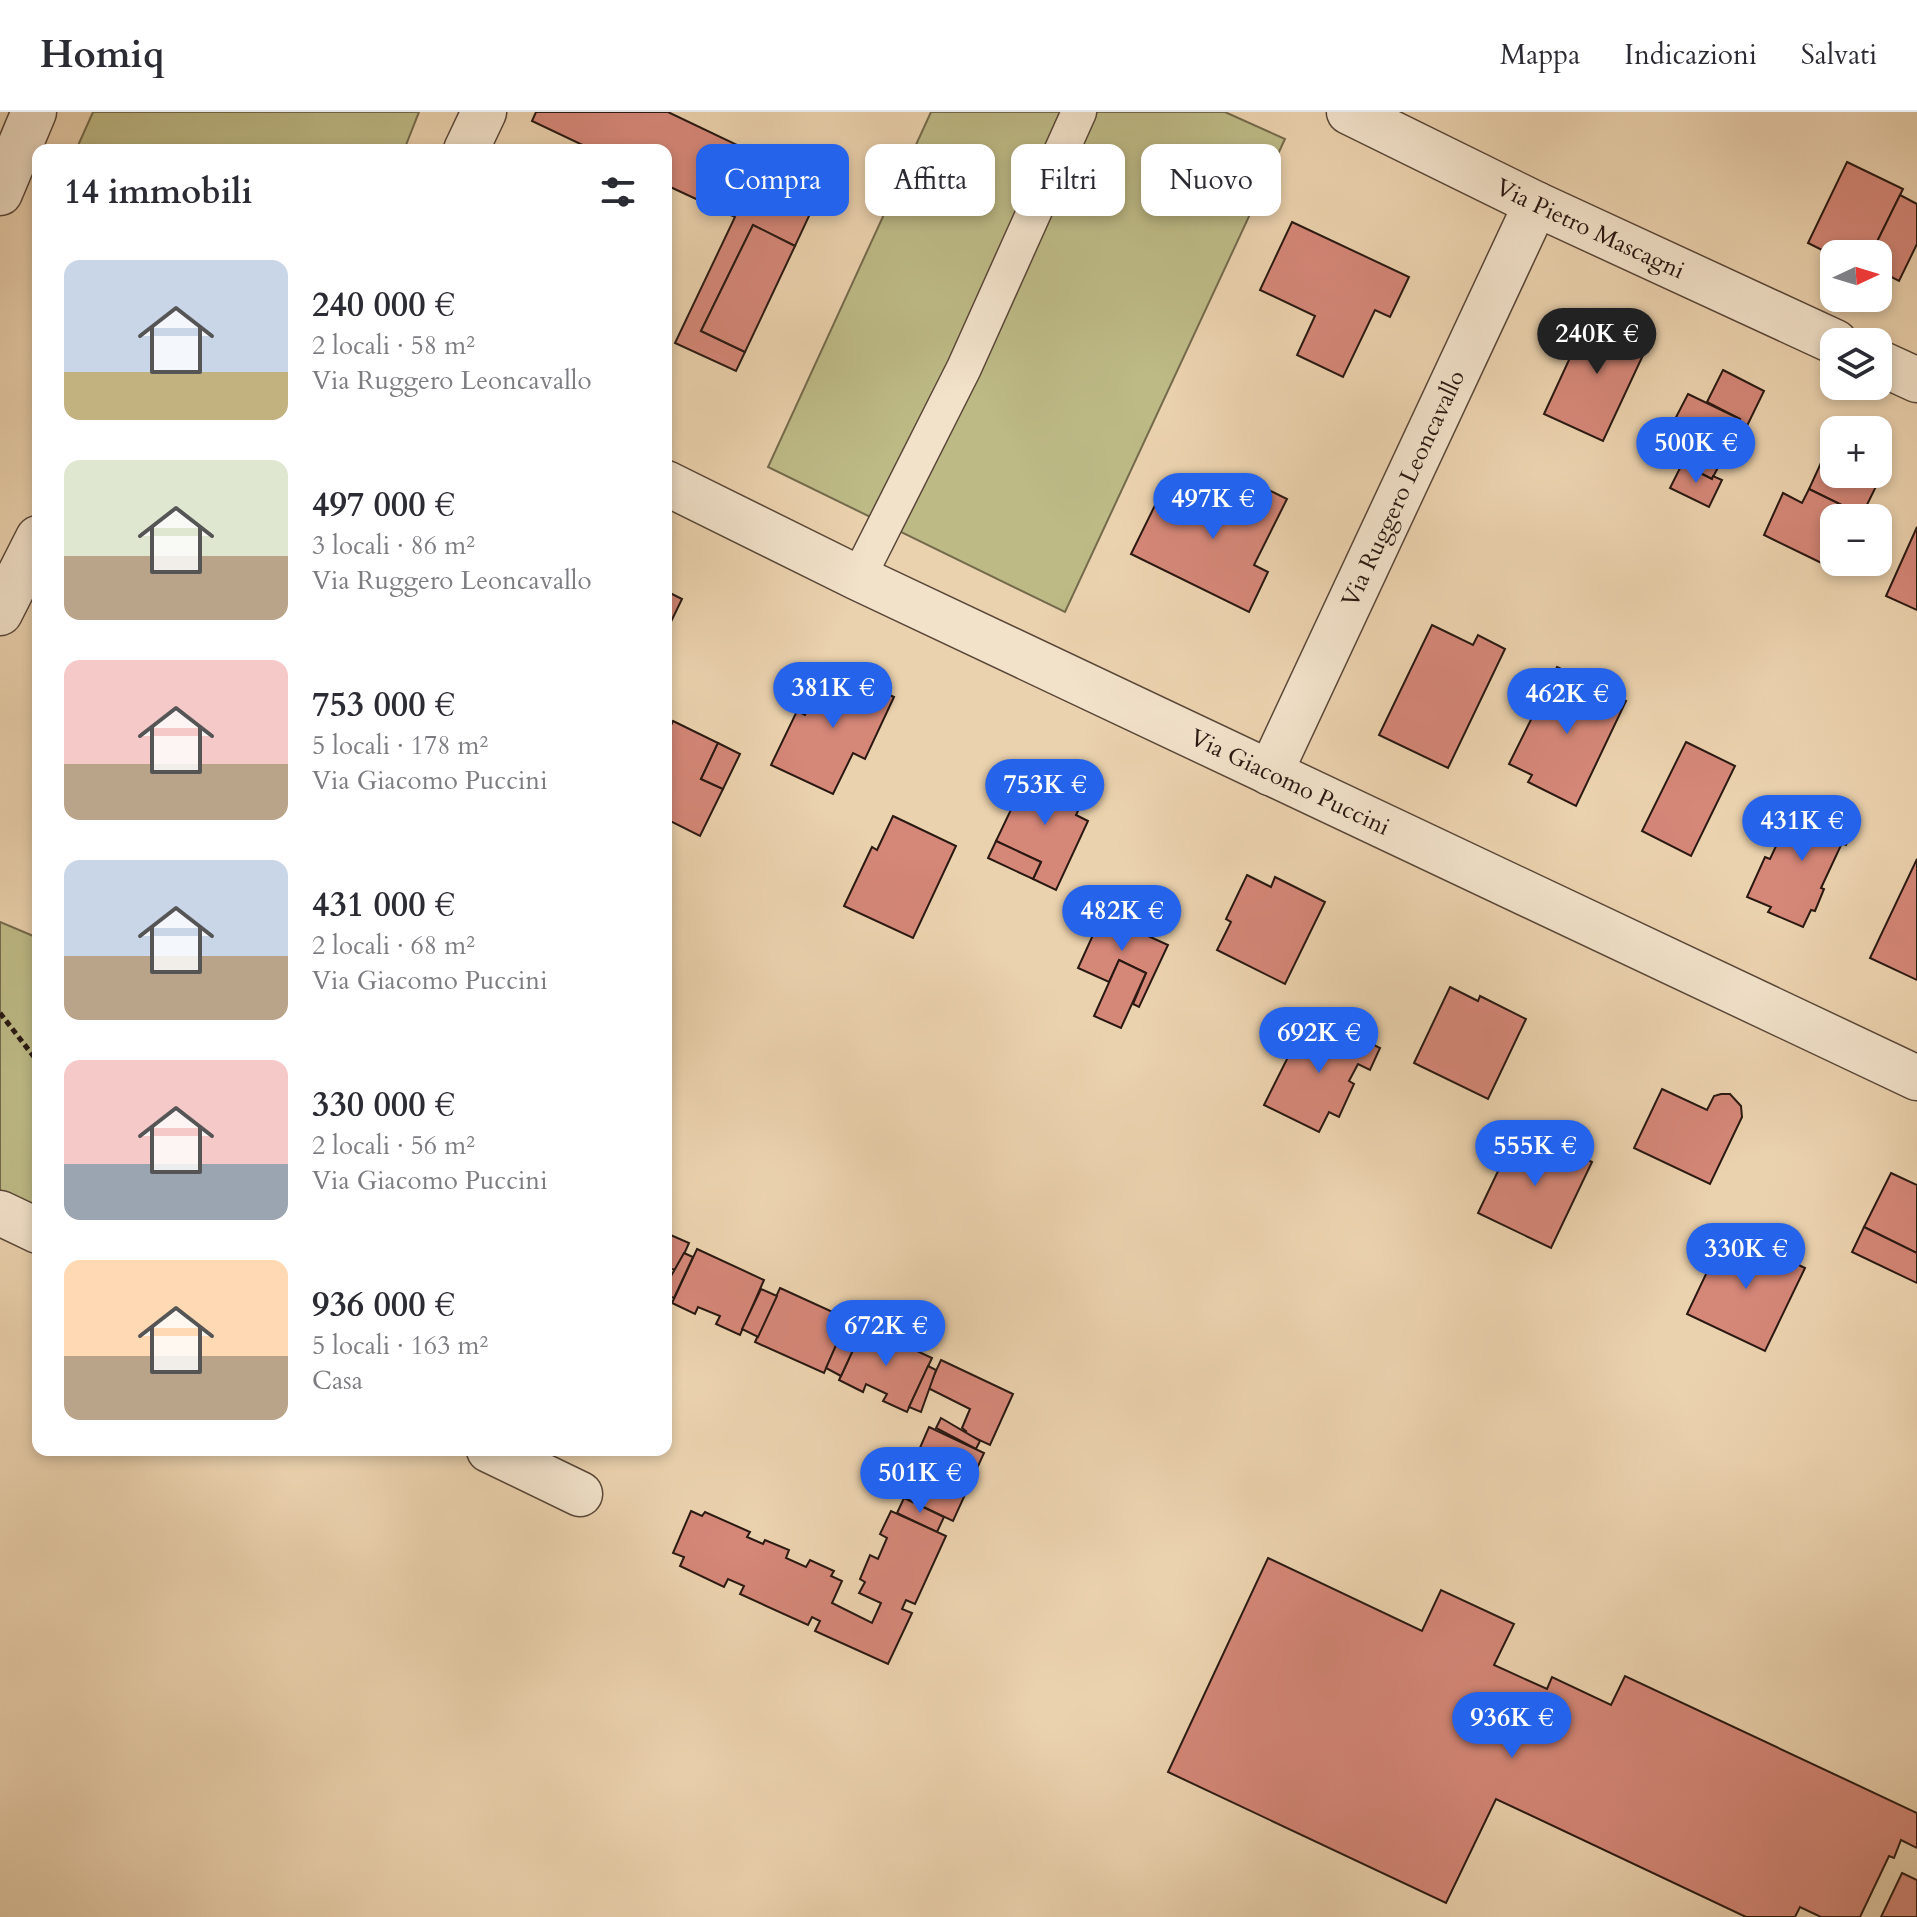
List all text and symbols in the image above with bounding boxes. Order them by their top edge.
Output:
text: Homiq [40,29,164,81]
text: Mappa [1500,36,1580,74]
text: Indicazioni [1624,36,1757,74]
text: Salvati [1801,36,1877,74]
chip: Compra [696,144,849,216]
chip: Affitta [865,144,995,216]
chip: Filtri [1011,144,1125,216]
chip: Nuovo [1141,144,1281,216]
text: 14 immobili [64,169,252,215]
icon: filters [596,170,640,214]
street label: Via Pietro Mascagni [1490,170,1690,287]
north arrow [1820,240,1892,312]
map controls [1820,240,1892,576]
text: 240 000 € [312,282,455,328]
icon: home [128,292,224,388]
pin: 240K € [1532,308,1662,376]
text: 240K € [1555,316,1639,351]
text: 2 locali · 58 m² [312,328,475,363]
button: layers [1820,328,1892,400]
text: Via Ruggero Leoncavallo [312,363,592,398]
street label: Via Ruggero Leoncavallo [1333,365,1473,612]
button: + [1820,416,1892,488]
pin: 500K € [1631,417,1761,485]
text: 500K € [1654,425,1738,460]
pin: 497K € [1148,473,1278,541]
text: 497K € [1171,481,1255,516]
text: 497 000 € [312,482,455,528]
icon: home [128,492,224,588]
button: − [1820,504,1892,576]
text: 3 locali · 86 m² [312,528,475,563]
text: Via Ruggero Leoncavallo [312,563,592,598]
pin: 381K € [768,662,898,730]
pin: 462K € [1502,668,1632,736]
text: 381K € [791,670,875,705]
text: 462K € [1525,676,1609,711]
text: 753 000 € [312,682,455,728]
icon: home [128,692,224,788]
street label: Via Giacomo Puccini [1185,721,1396,843]
text: 5 locali · 178 m² [312,728,488,763]
pin: 753K € [980,759,1110,827]
text: Via Giacomo Puccini [312,763,547,798]
text: 753K € [1003,767,1087,802]
pin: 431K € [1737,795,1867,863]
text: 431K € [1760,803,1844,838]
text: 431 000 € [312,882,455,928]
pin: 482K € [1057,885,1187,953]
icon: home [128,892,224,988]
text: 482K € [1080,893,1164,928]
text: 2 locali · 68 m² [312,928,475,963]
text: Via Giacomo Puccini [312,963,547,998]
pin: 692K € [1254,1007,1384,1075]
text: 692K € [1277,1015,1361,1050]
text: 330 000 € [312,1082,455,1128]
icon: home [128,1092,224,1188]
pin: 555K € [1470,1120,1600,1188]
text: 2 locali · 56 m² [312,1128,475,1163]
text: 555K € [1493,1128,1577,1163]
text: Via Giacomo Puccini [312,1163,547,1198]
pin: 330K € [1681,1223,1811,1291]
text: 330K € [1704,1231,1788,1266]
text: 936 000 € [312,1282,455,1328]
icon: home [128,1292,224,1388]
pin: 672K € [821,1300,951,1368]
text: 672K € [844,1308,928,1343]
text: 5 locali · 163 m² [312,1328,488,1363]
text: Casa [312,1363,363,1398]
pin: 501K € [855,1447,985,1515]
text: 501K € [878,1455,962,1490]
pin: 936K € [1447,1692,1577,1760]
text: 936K € [1470,1700,1554,1735]

